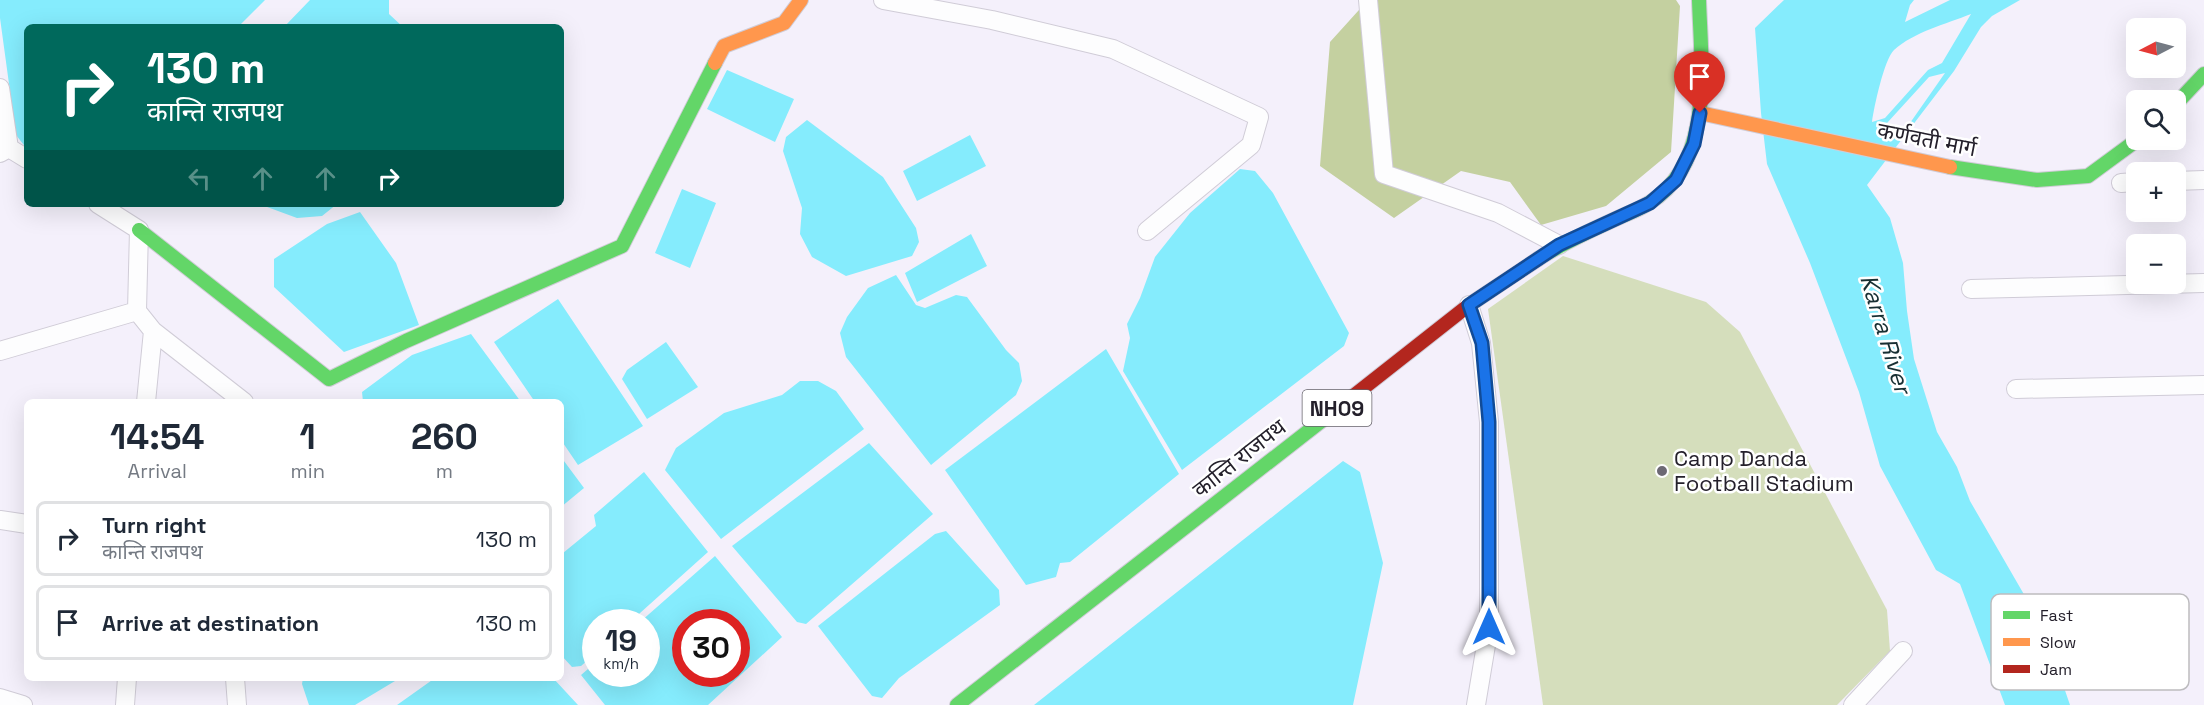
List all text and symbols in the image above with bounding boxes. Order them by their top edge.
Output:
north arrow [2126,18,2186,78]
map controls [2126,18,2186,294]
text: 130 m [147,42,265,95]
icon: right [48,48,126,126]
pin [1674,51,1725,113]
icon: arrive [1683,60,1716,93]
button: search [2126,90,2186,150]
text: कान्ति राजपथ [147,94,283,129]
street label: कर्णवती मार्ग [1875,116,1980,162]
icon: left [183,162,216,195]
icon: ahead [246,162,279,195]
icon: ahead [309,162,342,195]
icon: right [372,162,405,195]
button: + [2126,162,2186,222]
button: − [2126,234,2186,294]
water label: Karra River [1853,271,1920,400]
road number: NH09 [1302,390,1372,426]
street label: कान्ति राजपथ [1187,412,1292,503]
text: 14:54 [110,414,204,460]
text: 1 [300,414,316,460]
text: 260 [411,414,478,460]
place label: Camp Danda Football Stadium [1674,444,1854,497]
text: Arrival [128,458,187,484]
text: min [291,458,325,484]
text: m [436,458,453,484]
marker: Camp Danda Football Stadium [1655,464,1669,478]
text: Turn right [102,511,207,539]
icon: right [51,522,84,555]
text: 130 m [476,525,537,553]
text: कान्ति राजपथ [102,539,203,565]
legend [1991,594,2189,690]
position arrow [1457,595,1521,659]
text: Fast [2040,605,2073,626]
icon: arrive [51,606,84,639]
text: Arrive at destination [102,609,319,637]
text: 130 m [476,609,537,637]
speed limit sign: 30 [672,609,750,687]
text: 19 [605,621,637,660]
text: Slow [2040,632,2076,653]
text: km/h [603,654,639,673]
text: Jam [2040,659,2072,680]

